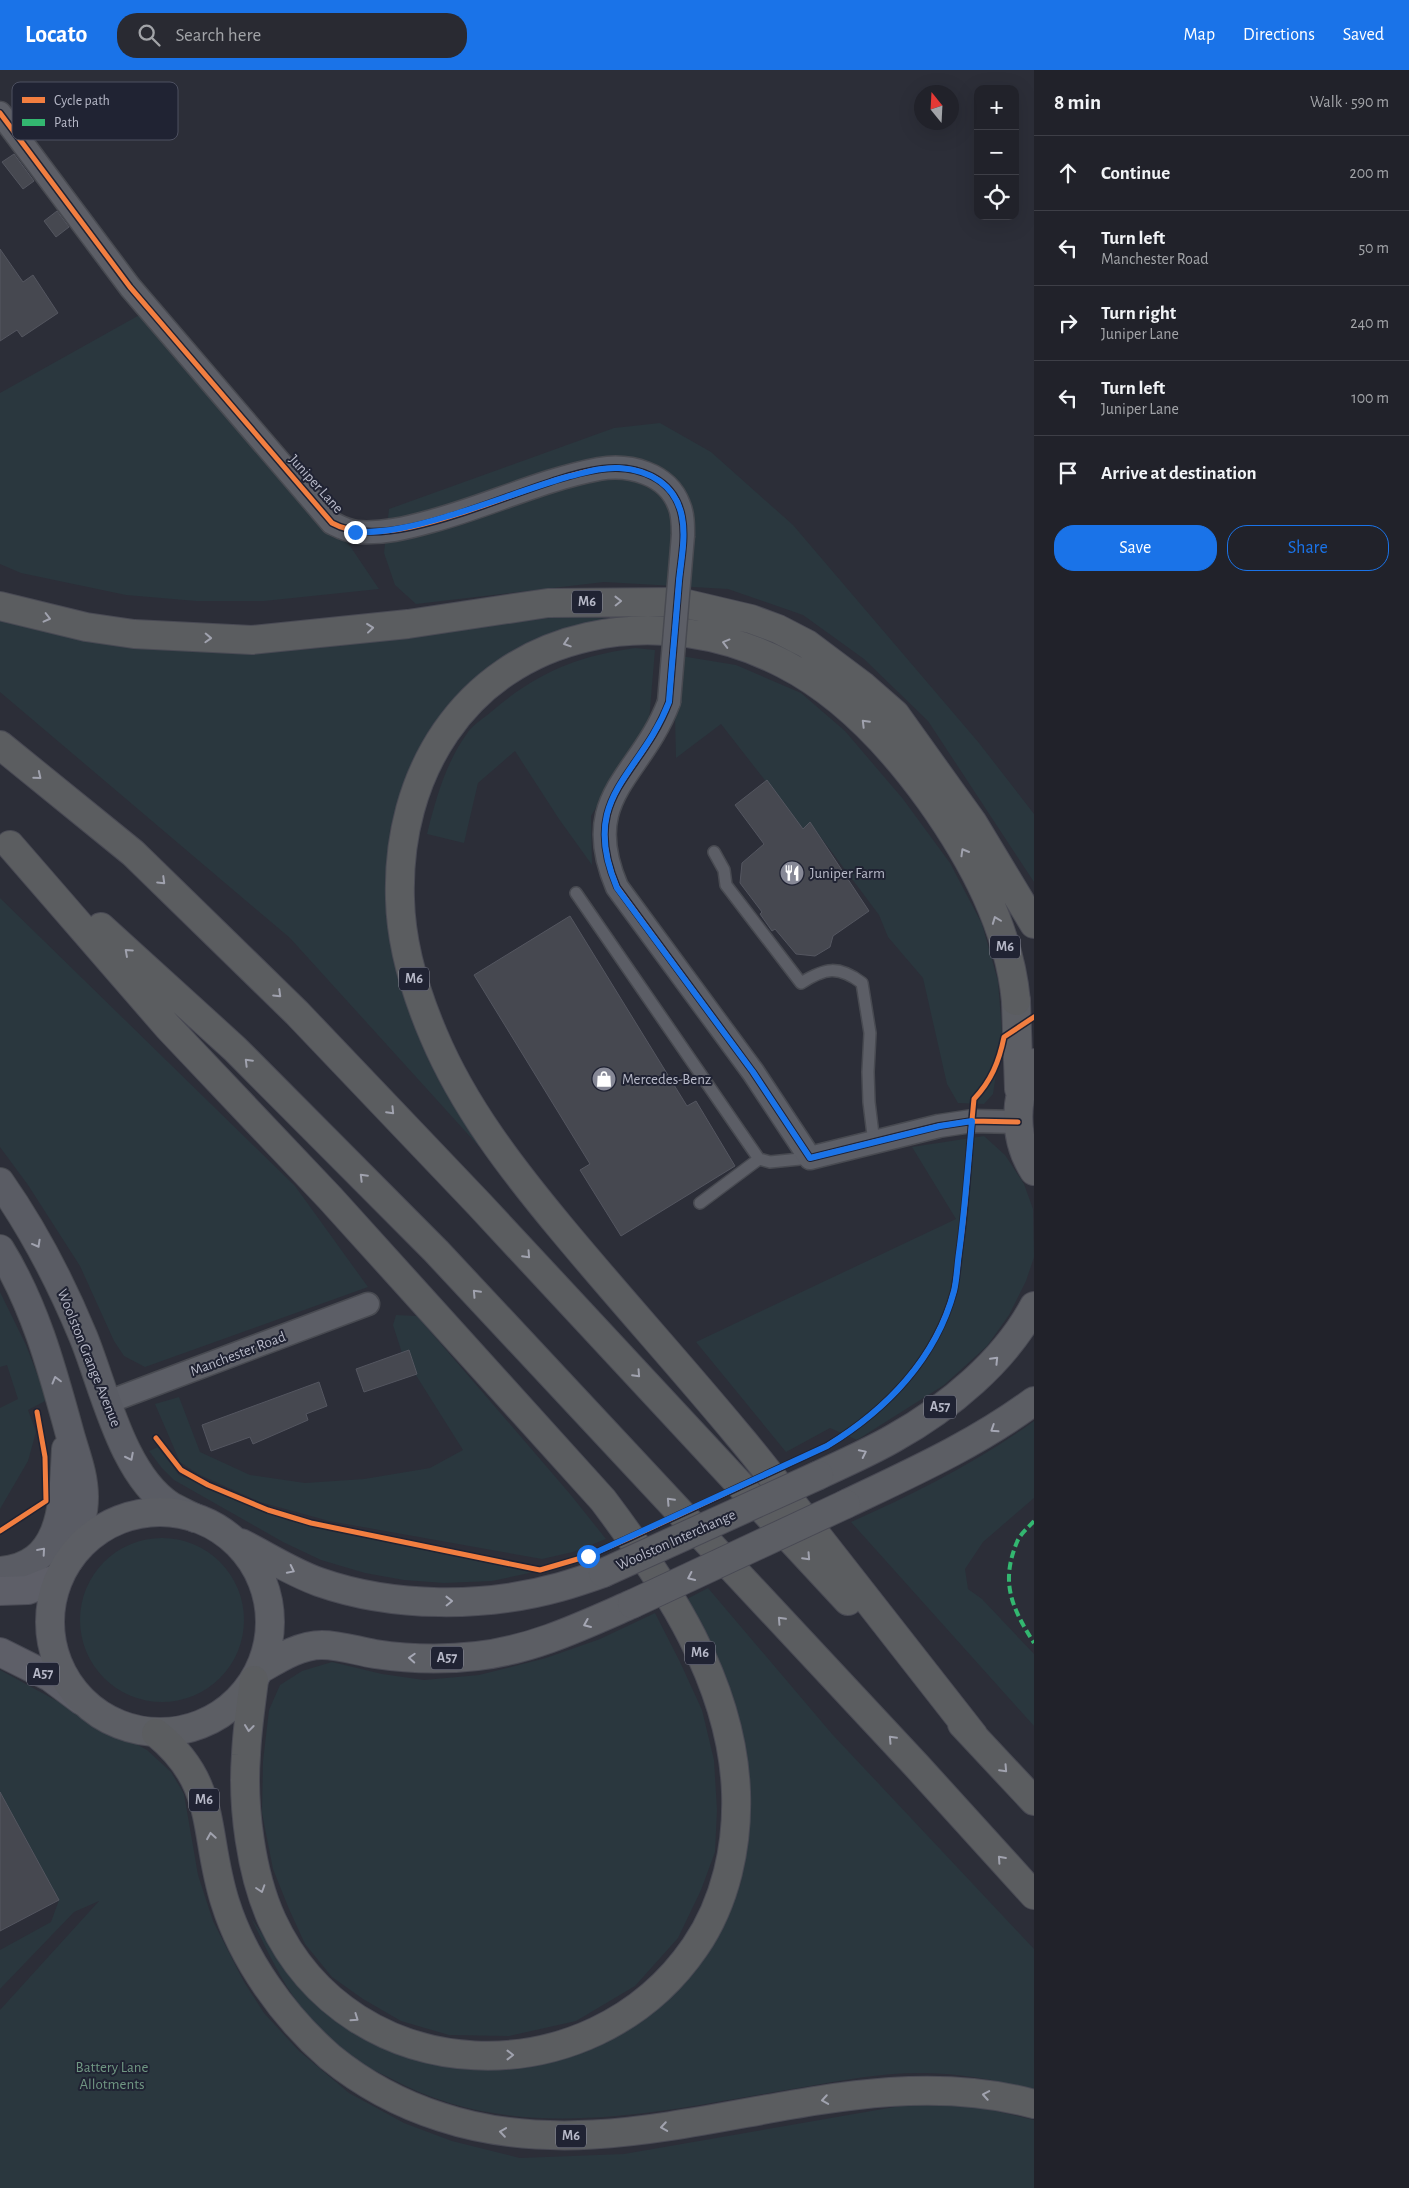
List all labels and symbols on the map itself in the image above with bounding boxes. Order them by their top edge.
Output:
legend [12,82,178,140]
north arrow [914,85,959,130]
text: Cycle path [54,94,110,108]
text: Path [54,116,79,130]
street label: Juniper Lane [286,452,346,516]
route end [344,521,367,544]
road number: M6 [572,590,602,614]
one-way arrow [614,596,622,607]
one-way arrow [43,612,52,623]
one-way arrow [366,623,374,634]
one-way arrow [204,633,212,644]
one-way arrow [563,637,571,647]
one-way arrow [723,638,731,648]
one-way arrow [862,720,871,729]
one-way arrow [32,770,41,778]
one-way arrow [960,848,970,857]
restaurant icon: Juniper Farm [779,860,805,886]
place label: Juniper Farm [810,866,885,881]
one-way arrow [156,875,165,884]
one-way arrow [992,916,1002,925]
road number: M6 [990,936,1020,959]
one-way arrow [125,949,134,958]
road number: M6 [399,968,429,991]
one-way arrow [272,988,281,997]
one-way arrow [245,1059,254,1068]
shop icon: Mercedes-Benz [591,1066,617,1092]
place label: Mercedes-Benz [622,1072,711,1087]
one-way arrow [385,1106,394,1115]
one-way arrow [360,1174,369,1183]
one-way arrow [31,1239,41,1248]
one-way arrow [521,1250,530,1259]
street label: Woolston Grange Avenue [55,1287,124,1429]
one-way arrow [473,1290,482,1299]
street label: Manchester Road [188,1329,288,1379]
one-way arrow [989,1357,998,1366]
one-way arrow [631,1369,640,1378]
one-way arrow [51,1375,62,1384]
road number: A57 [924,1395,956,1418]
one-way arrow [990,1423,999,1433]
one-way arrow [857,1450,866,1460]
one-way arrow [124,1452,134,1461]
one-way arrow [667,1497,676,1506]
street label: Woolston Interchange [614,1507,738,1573]
route start [577,1545,600,1568]
one-way arrow [37,1547,46,1556]
one-way arrow [802,1552,811,1561]
one-way arrow [286,1564,295,1574]
one-way arrow [687,1570,696,1581]
one-way arrow [446,1596,453,1606]
one-way arrow [778,1616,787,1625]
one-way arrow [583,1617,592,1628]
road number: M6 [685,1642,715,1665]
road number: A57 [431,1646,463,1670]
one-way arrow [408,1653,416,1664]
road number: A57 [27,1662,59,1686]
one-way arrow [244,1725,255,1733]
one-way arrow [889,1735,898,1744]
one-way arrow [998,1763,1007,1772]
road number: M6 [189,1788,219,1812]
one-way arrow [206,1832,216,1840]
one-way arrow [998,1855,1007,1864]
one-way arrow [255,1884,265,1893]
one-way arrow [349,2012,358,2021]
one-way arrow [506,2050,514,2060]
park label: Battery Lane Allotments [76,2060,149,2092]
one-way arrow [982,2090,991,2100]
one-way arrow [820,2094,829,2104]
one-way arrow [660,2121,668,2132]
road number: M6 [556,2124,586,2148]
one-way arrow [498,2127,506,2138]

